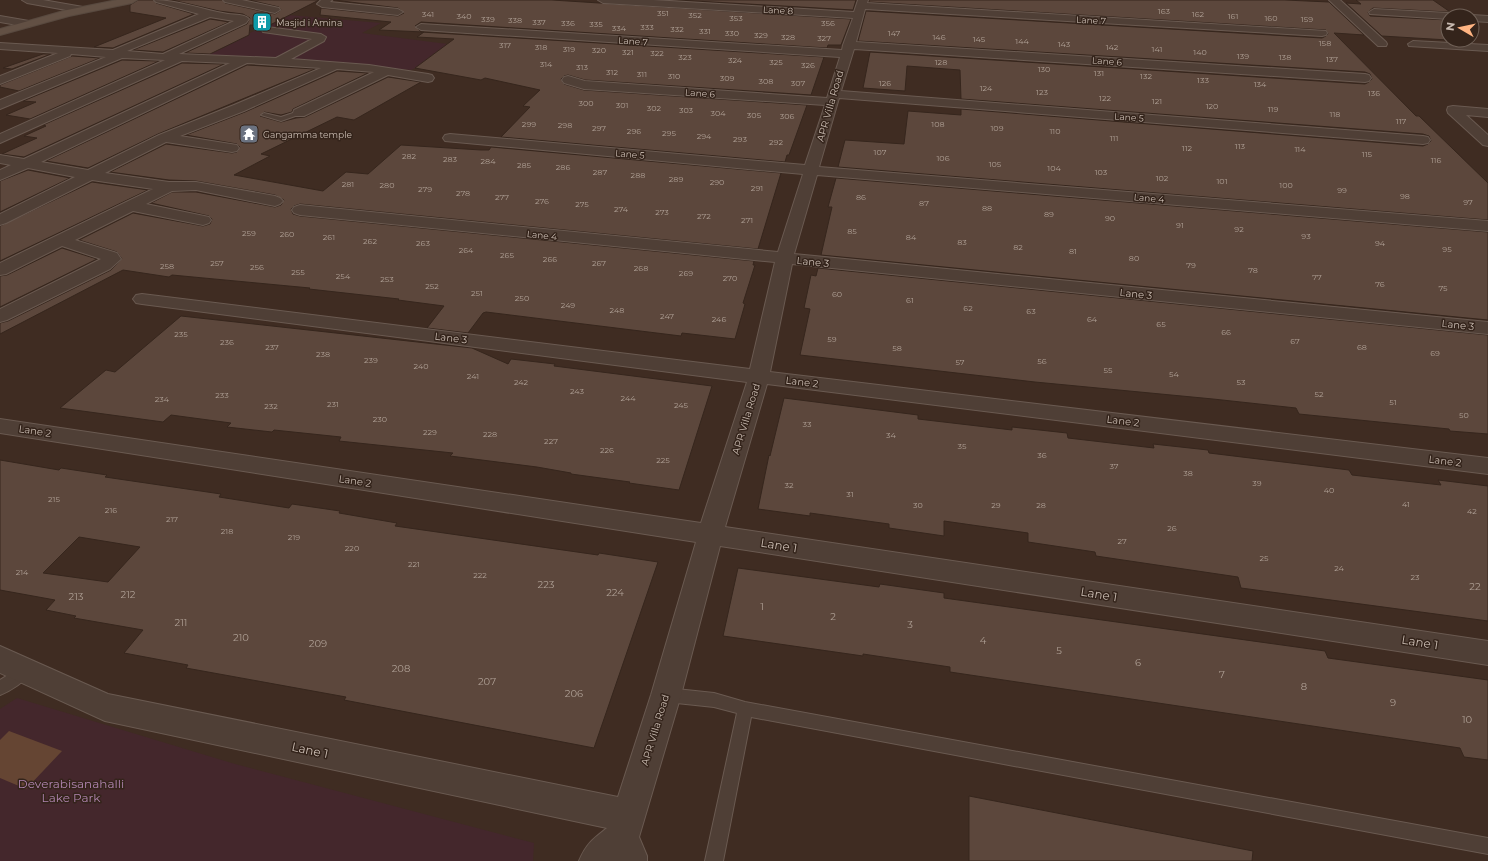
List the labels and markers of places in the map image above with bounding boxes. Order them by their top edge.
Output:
building icon: Masjid i Amina [251,11,273,33]
place label: Masjid i Amina [276,17,342,28]
temple icon: Gangamma temple [238,123,260,145]
place label: Gangamma temple [263,129,353,140]

